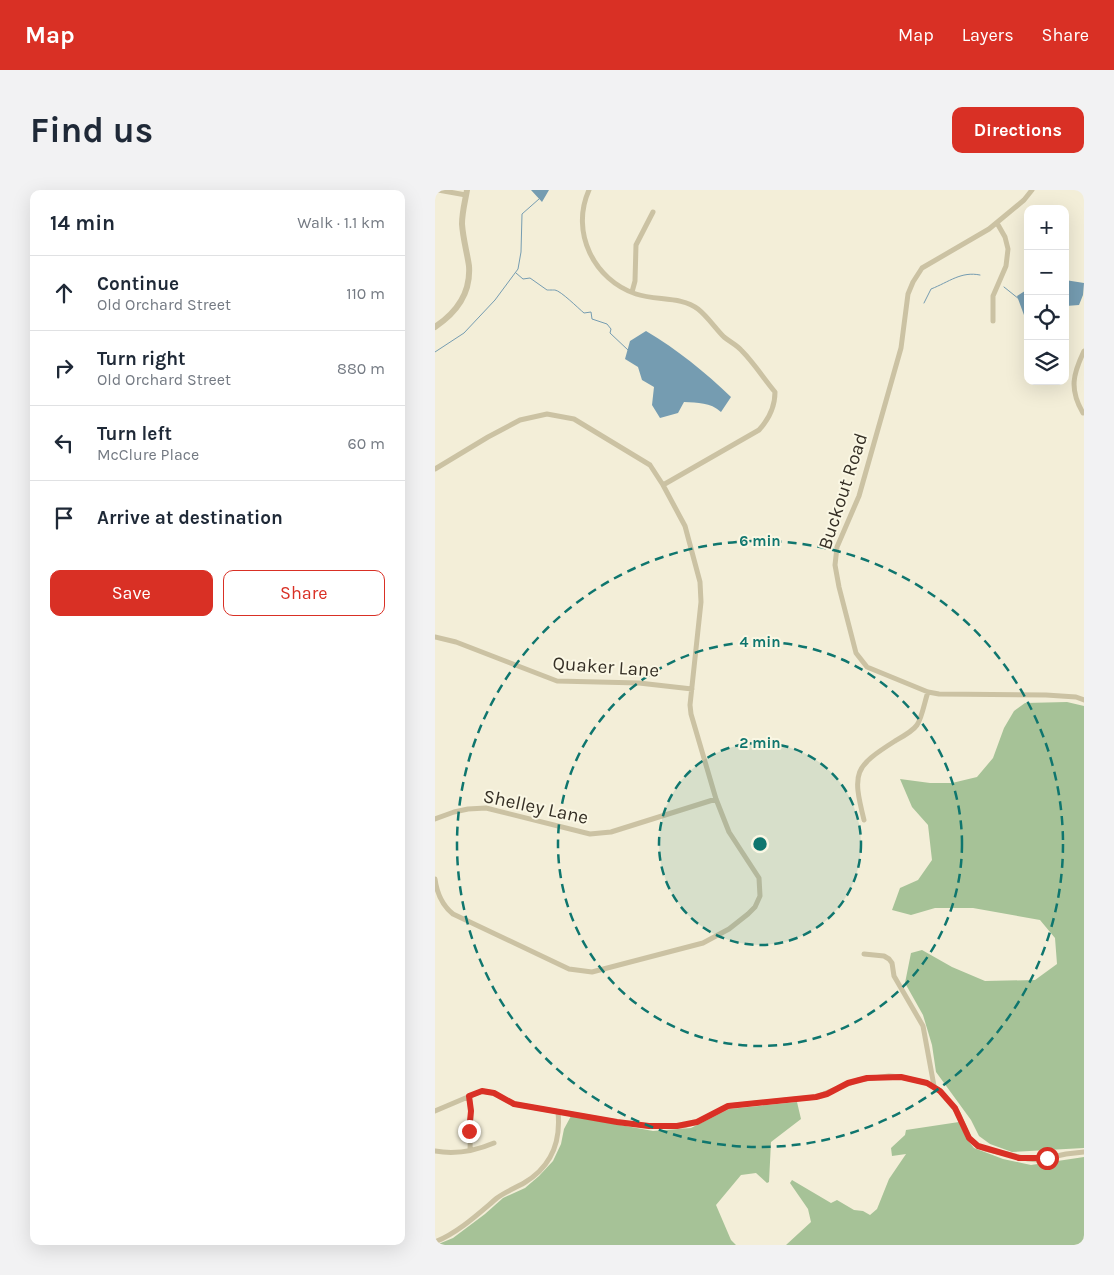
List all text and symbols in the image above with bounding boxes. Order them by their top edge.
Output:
text: Map [25,21,75,49]
text: Map [898,24,934,46]
text: Layers [962,24,1014,46]
text: Share [1042,24,1089,46]
button: Directions [952,107,1084,153]
text: Find us [30,110,153,151]
map controls [1024,205,1069,385]
button: + [1024,205,1069,250]
text: 14 min [50,211,115,235]
text: Walk · 1.1 km [297,213,385,232]
button: − [1024,250,1069,295]
text: Continue [97,273,179,295]
icon: ahead [50,279,78,307]
text: 110 m [346,284,385,303]
text: Old Orchard Street [97,295,231,314]
button: locate [1024,295,1069,340]
button: layers [1024,340,1069,385]
text: Turn right [97,348,186,370]
icon: right [50,354,78,382]
text: 880 m [337,359,385,378]
text: Old Orchard Street [97,370,231,389]
text: Turn left [97,423,172,445]
icon: left [50,429,78,457]
street label: Buckout Road [814,430,872,552]
text: 60 m [348,434,385,453]
text: McClure Place [97,445,199,464]
icon: arrive [50,504,78,532]
text: Arrive at destination [97,507,283,529]
text: 6 min [739,532,781,550]
button: Save [50,570,213,616]
button: Share [223,570,385,616]
text: 4 min [739,633,781,651]
street label: Quaker Lane [552,652,660,682]
text: 2 min [739,734,781,752]
street label: Shelley Lane [481,785,590,829]
centre of rings [751,835,769,853]
route end [458,1120,481,1143]
route start [1036,1147,1059,1170]

